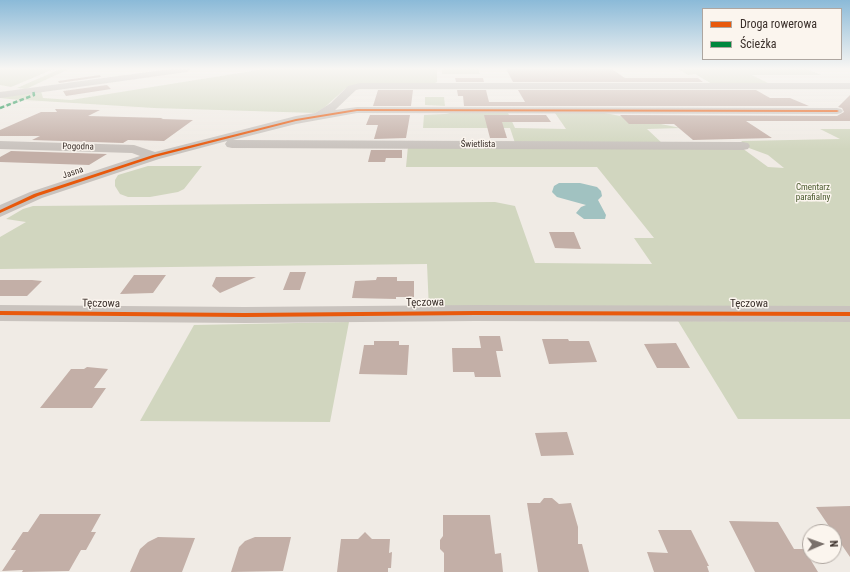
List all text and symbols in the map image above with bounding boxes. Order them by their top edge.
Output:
legend [702,8,842,60]
text: Droga rowerowa [740,17,817,31]
text: Ścieżka [740,37,777,51]
street label: Świetlista [461,140,495,150]
street label: Pogodna [62,141,94,153]
street label: Jasna [61,164,85,182]
park label: Cmentarz parafialny [796,183,830,204]
street label: Tęczowa [406,296,444,310]
street label: Tęczowa [82,297,120,311]
street label: Tęczowa [730,297,768,311]
north arrow [802,524,842,564]
text: N [827,540,840,547]

